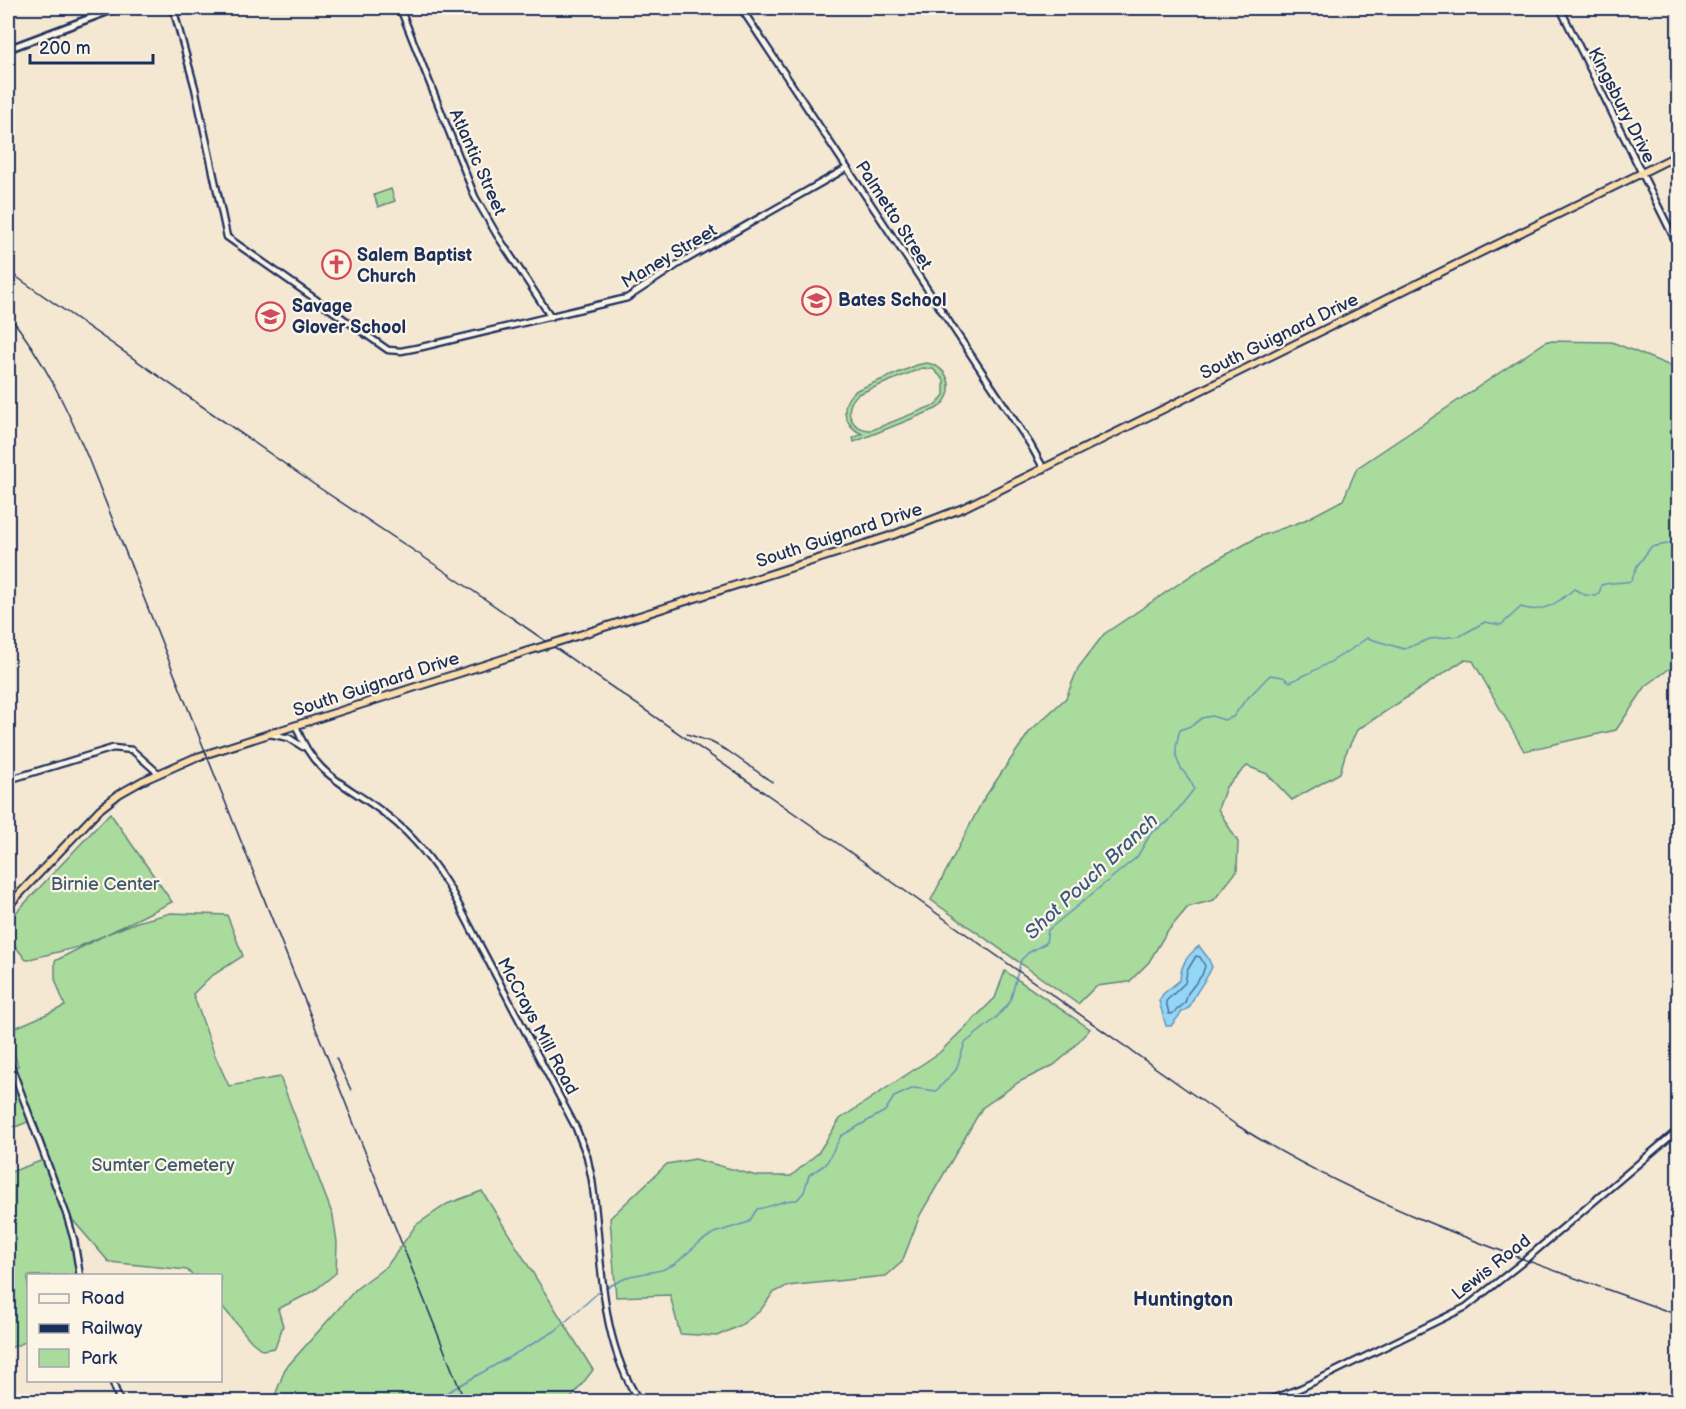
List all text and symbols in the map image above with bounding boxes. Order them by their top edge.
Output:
scale bar [30,27,153,65]
text: 200 m [39,38,91,59]
street label: Kingsbury Drive [1583,44,1660,167]
street label: Atlantic Street [445,106,511,219]
street label: Palmetto Street [851,157,937,274]
street label: Maney Street [618,220,721,293]
place label: Salem Baptist Church [357,245,472,287]
church icon: Salem Baptist Church [320,249,352,281]
school or university icon: Bates School [801,284,833,316]
street label: South Guignard Drive [1197,289,1362,384]
place label: Bates School [838,290,946,311]
place label: Savage Glover School [292,296,406,338]
school or university icon: Savage Glover School [255,300,287,332]
street label: South Guignard Drive [753,499,925,572]
street label: South Guignard Drive [290,648,462,721]
water label: Shot Pouch Branch [1020,809,1163,945]
park label: Birnie Center [51,874,160,895]
street label: McCrays Mill Road [493,954,583,1098]
park label: Sumter Cemetery [91,1155,235,1176]
street label: Lewis Road [1448,1230,1535,1305]
legend [27,1274,222,1382]
text: Road [81,1288,125,1309]
district label: Huntington [1133,1288,1233,1312]
text: Railway [81,1318,143,1339]
text: Park [81,1348,117,1369]

